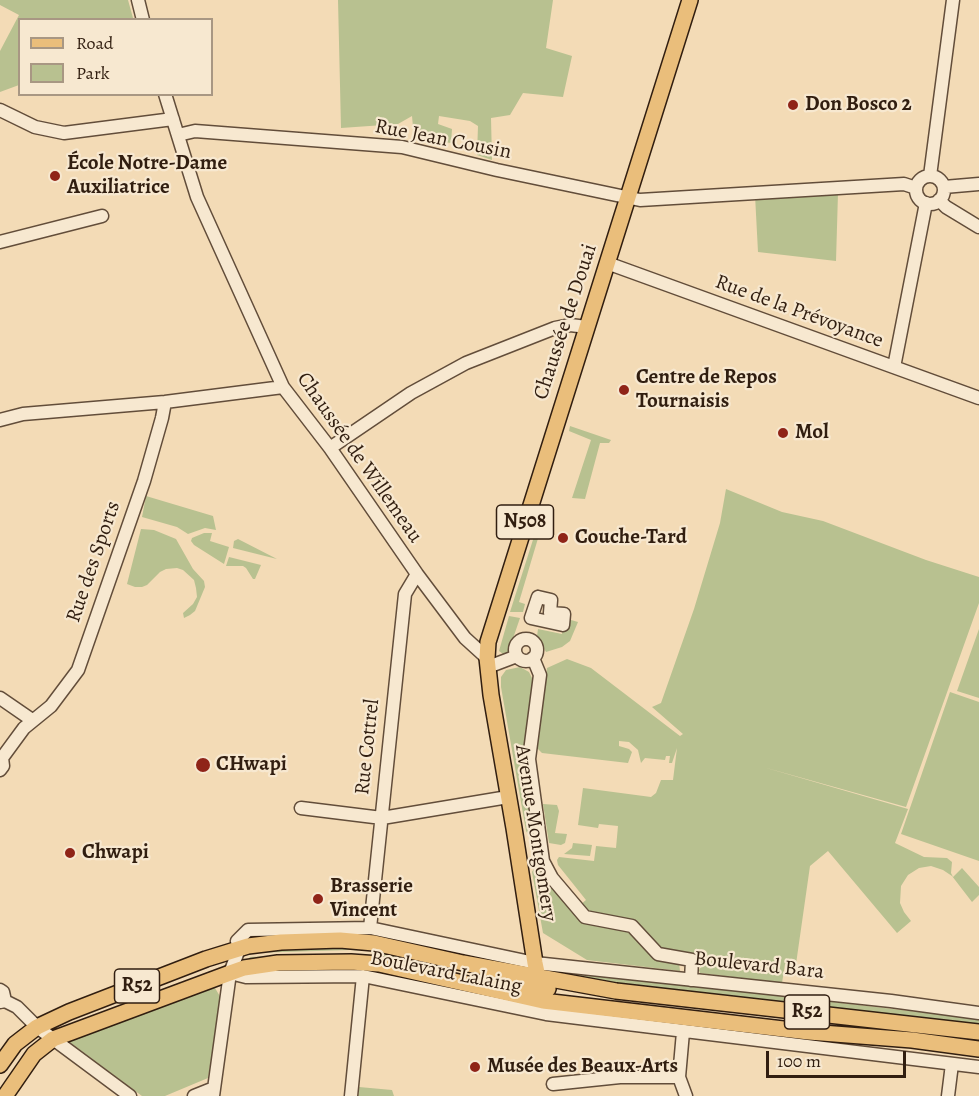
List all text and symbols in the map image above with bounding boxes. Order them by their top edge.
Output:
legend [18,18,213,96]
text: Road [76,31,113,55]
text: Park [76,61,110,85]
place label: Don Bosco 2 [805,92,912,118]
marker: Don Bosco 2 [786,98,800,112]
street label: Rue Jean Cousin [373,114,513,166]
place label: École Notre-Dame Auxiliatrice [67,151,227,201]
marker: École Notre-Dame Auxiliatrice [48,169,62,183]
street label: Chaussée de Douai [529,241,603,403]
street label: Rue de la Prévoyance [711,270,887,354]
place label: Centre de Repos Tournaisis [636,365,777,415]
street label: Chaussée de Willemeau [291,368,427,548]
marker: Centre de Repos Tournaisis [617,383,631,397]
place label: Mol [795,420,829,446]
marker: Mol [776,426,790,440]
street label: Rue des Sports [61,498,127,626]
road number: N508 [496,505,554,539]
place label: Couche-Tard [575,525,687,551]
marker: Couche-Tard [556,531,570,545]
street label: Rue Cottrel [350,698,386,796]
street label: Avenue Montgomery [509,743,561,923]
place label: CHwapi [216,752,287,778]
marker: CHwapi [194,756,212,774]
place label: Chwapi [82,840,149,866]
marker: Chwapi [63,846,77,860]
place label: Brasserie Vincent [330,874,413,924]
marker: Brasserie Vincent [311,892,325,906]
street label: Boulevard Lalaing [368,946,524,1000]
street label: Boulevard Bara [693,947,825,985]
road number: R52 [114,969,160,1003]
road number: R52 [784,995,830,1029]
scale bar [769,1039,908,1077]
text: 100 m [777,1049,821,1073]
place label: Musée des Beaux-Arts [487,1054,678,1080]
marker: Musée des Beaux-Arts [468,1060,482,1074]

